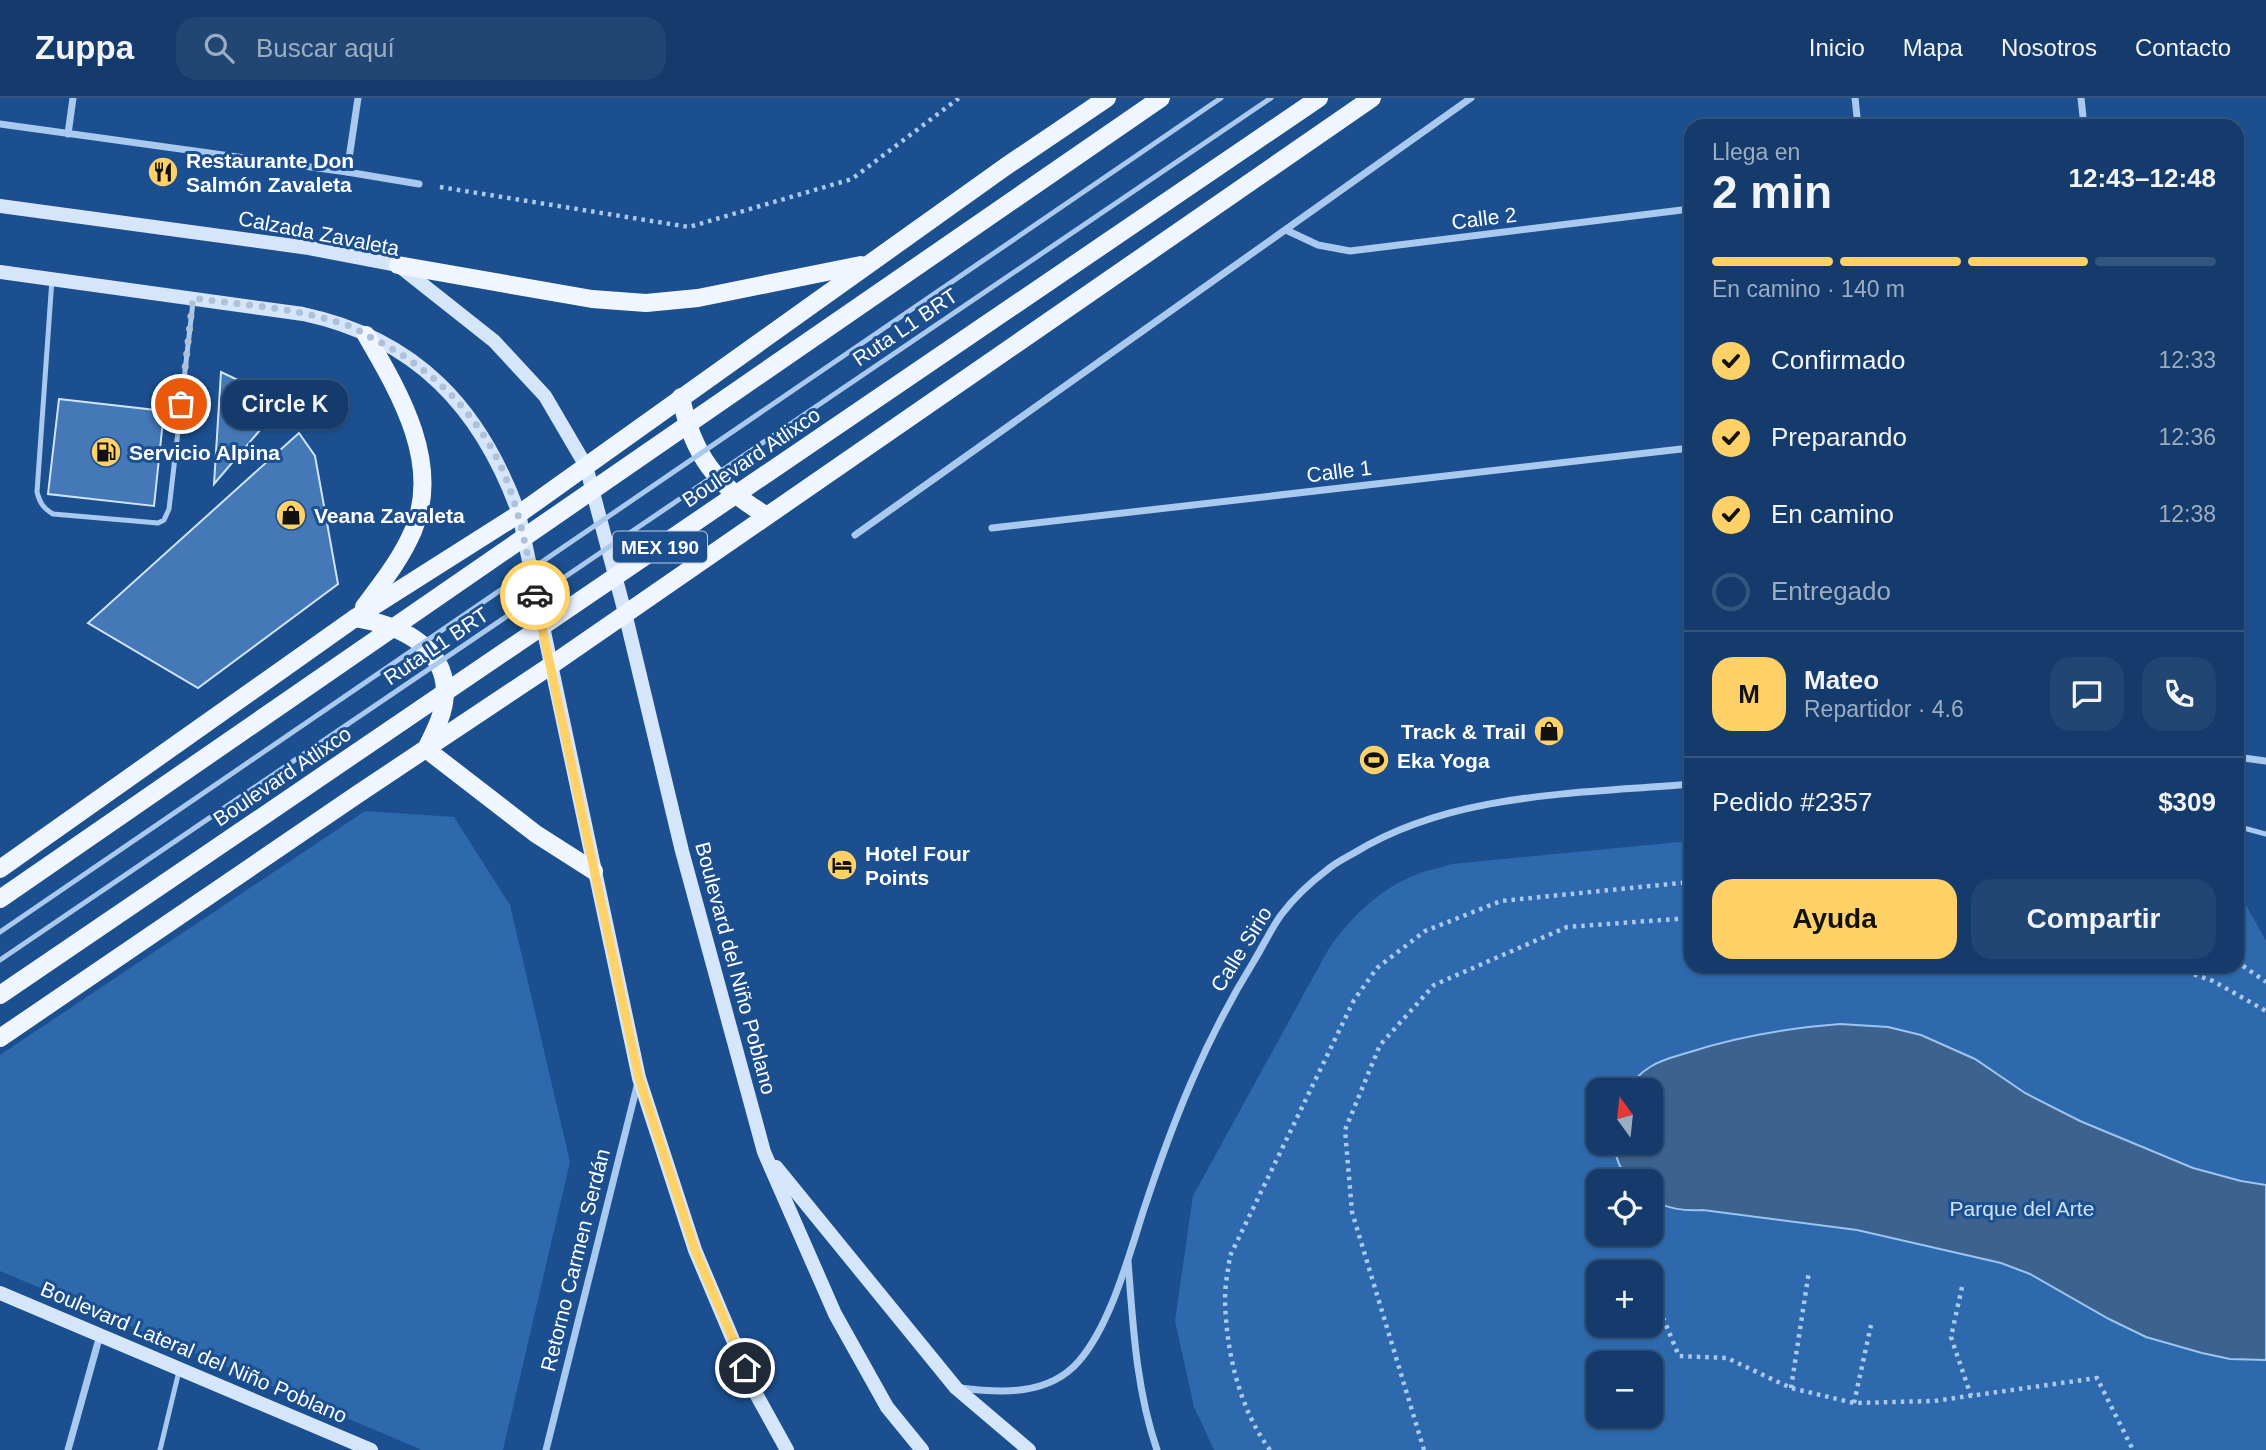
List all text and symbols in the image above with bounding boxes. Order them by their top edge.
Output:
search box [176,17,666,80]
text: Zuppa [35,29,134,66]
icon: search [200,29,238,67]
text: Buscar aquí [256,33,395,63]
text: Inicio [1809,34,1865,61]
text: Mapa [1903,34,1963,61]
text: Nosotros [2001,34,2097,61]
text: Contacto [2135,34,2231,61]
text: Llega en [1712,139,1800,165]
place label: Restaurante Don Salmón Zavaleta [186,149,354,196]
restaurant icon: Restaurante Don Salmón Zavaleta [146,155,180,189]
text: 12:43–12:48 [2069,163,2216,193]
text: 2 min [1712,166,1832,218]
street label: Calle 2 [1450,203,1518,233]
street label: Calzada Zavaleta [237,206,402,260]
text: En camino · 140 m [1712,276,1905,302]
street label: Ruta L1 BRT [848,284,962,370]
icon: check [1712,342,1750,380]
text: Confirmado [1771,345,1905,375]
text: 12:33 [2158,347,2216,373]
pin [151,374,211,434]
callout: Circle K [223,380,349,428]
icon: bag [162,385,200,423]
text: Circle K [242,391,328,417]
street label: Boulevard Atlixco [678,402,824,512]
icon: check [1712,419,1750,457]
text: Preparando [1771,422,1907,452]
text: 12:36 [2158,424,2216,450]
fuel station icon: Servicio Alpina [89,435,123,469]
place label: Servicio Alpina [129,441,280,464]
street label: Calle 1 [1305,456,1373,486]
icon: check [1712,496,1750,534]
shop icon: Veana Zavaleta [274,498,308,532]
text: En camino [1771,499,1894,529]
text: 12:38 [2158,501,2216,527]
place label: Veana Zavaleta [314,504,465,527]
road number: MEX 190 [613,531,707,562]
courier [500,560,570,630]
icon: car [516,576,554,614]
text: Entregado [1771,576,1891,606]
street label: Ruta L1 BRT [379,603,493,689]
button: chat [2050,657,2124,731]
button: phone [2142,657,2216,731]
text: Mateo [1804,665,1879,695]
text: M [1738,679,1760,709]
text: Repartidor · 4.6 [1804,696,1964,722]
shop icon: Track & Trail [1532,714,1566,748]
place label: Track & Trail [1401,720,1526,743]
street label: Boulevard Atlixco [209,721,355,831]
sports icon: Eka Yoga [1357,743,1391,777]
place label: Eka Yoga [1397,749,1490,772]
text: Pedido #2357 [1712,787,1872,817]
text: $309 [2158,787,2216,817]
street label: Boulevard del Niño Poblano [691,839,781,1097]
place label: Hotel Four Points [865,842,970,889]
hotel icon: Hotel Four Points [825,848,859,882]
button: Ayuda [1712,879,1957,959]
button: Compartir [1971,879,2216,959]
street label: Calle Sirio [1206,902,1276,996]
north arrow [1586,1078,1662,1155]
map controls [1586,1078,1663,1428]
street label: Retorno Carmen Serdán [536,1146,614,1374]
button: locate [1586,1169,1663,1246]
park label: Parque del Arte [1950,1197,2094,1220]
button: + [1586,1260,1663,1337]
street label: Boulevard Lateral del Niño Poblano [37,1277,351,1427]
pin [715,1338,775,1398]
icon: home [726,1349,764,1387]
button: − [1586,1351,1663,1428]

